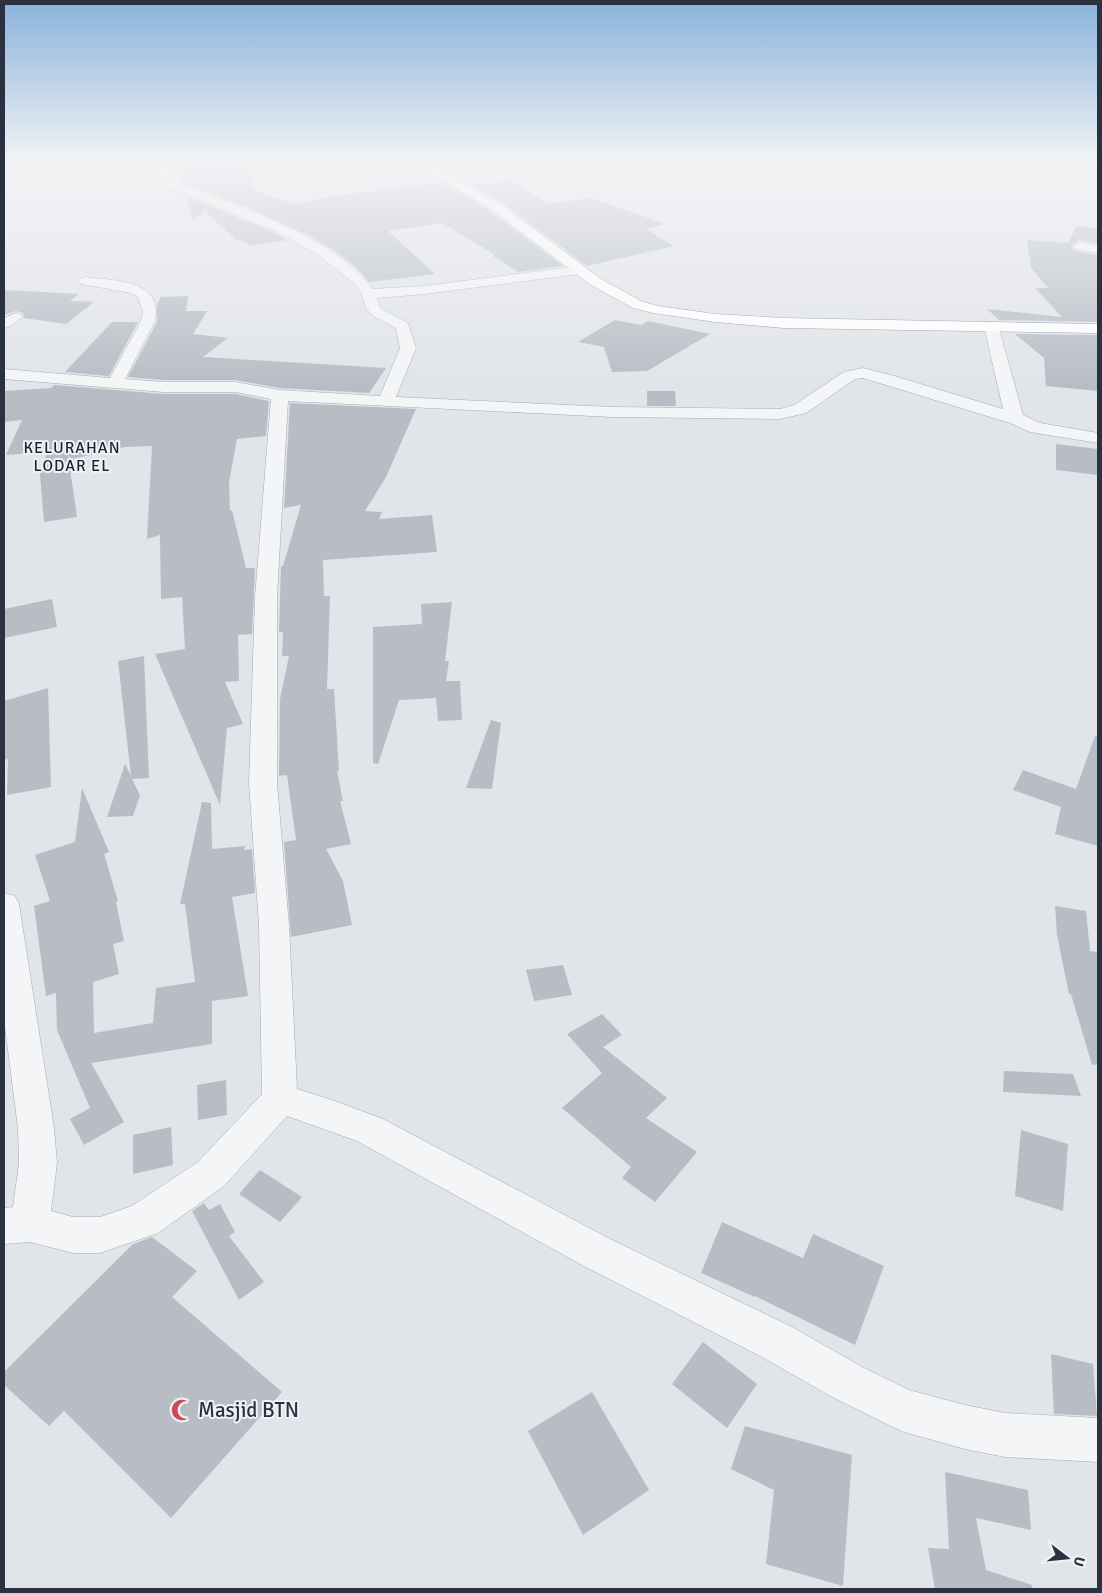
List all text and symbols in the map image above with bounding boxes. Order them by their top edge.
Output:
district label: KELURAHAN LODAR EL [23,438,121,476]
mosque icon: Masjid BTN [169,1397,195,1423]
place label: Masjid BTN [198,1397,299,1423]
north arrow [1042,1533,1092,1583]
text: U [1070,1555,1088,1568]

